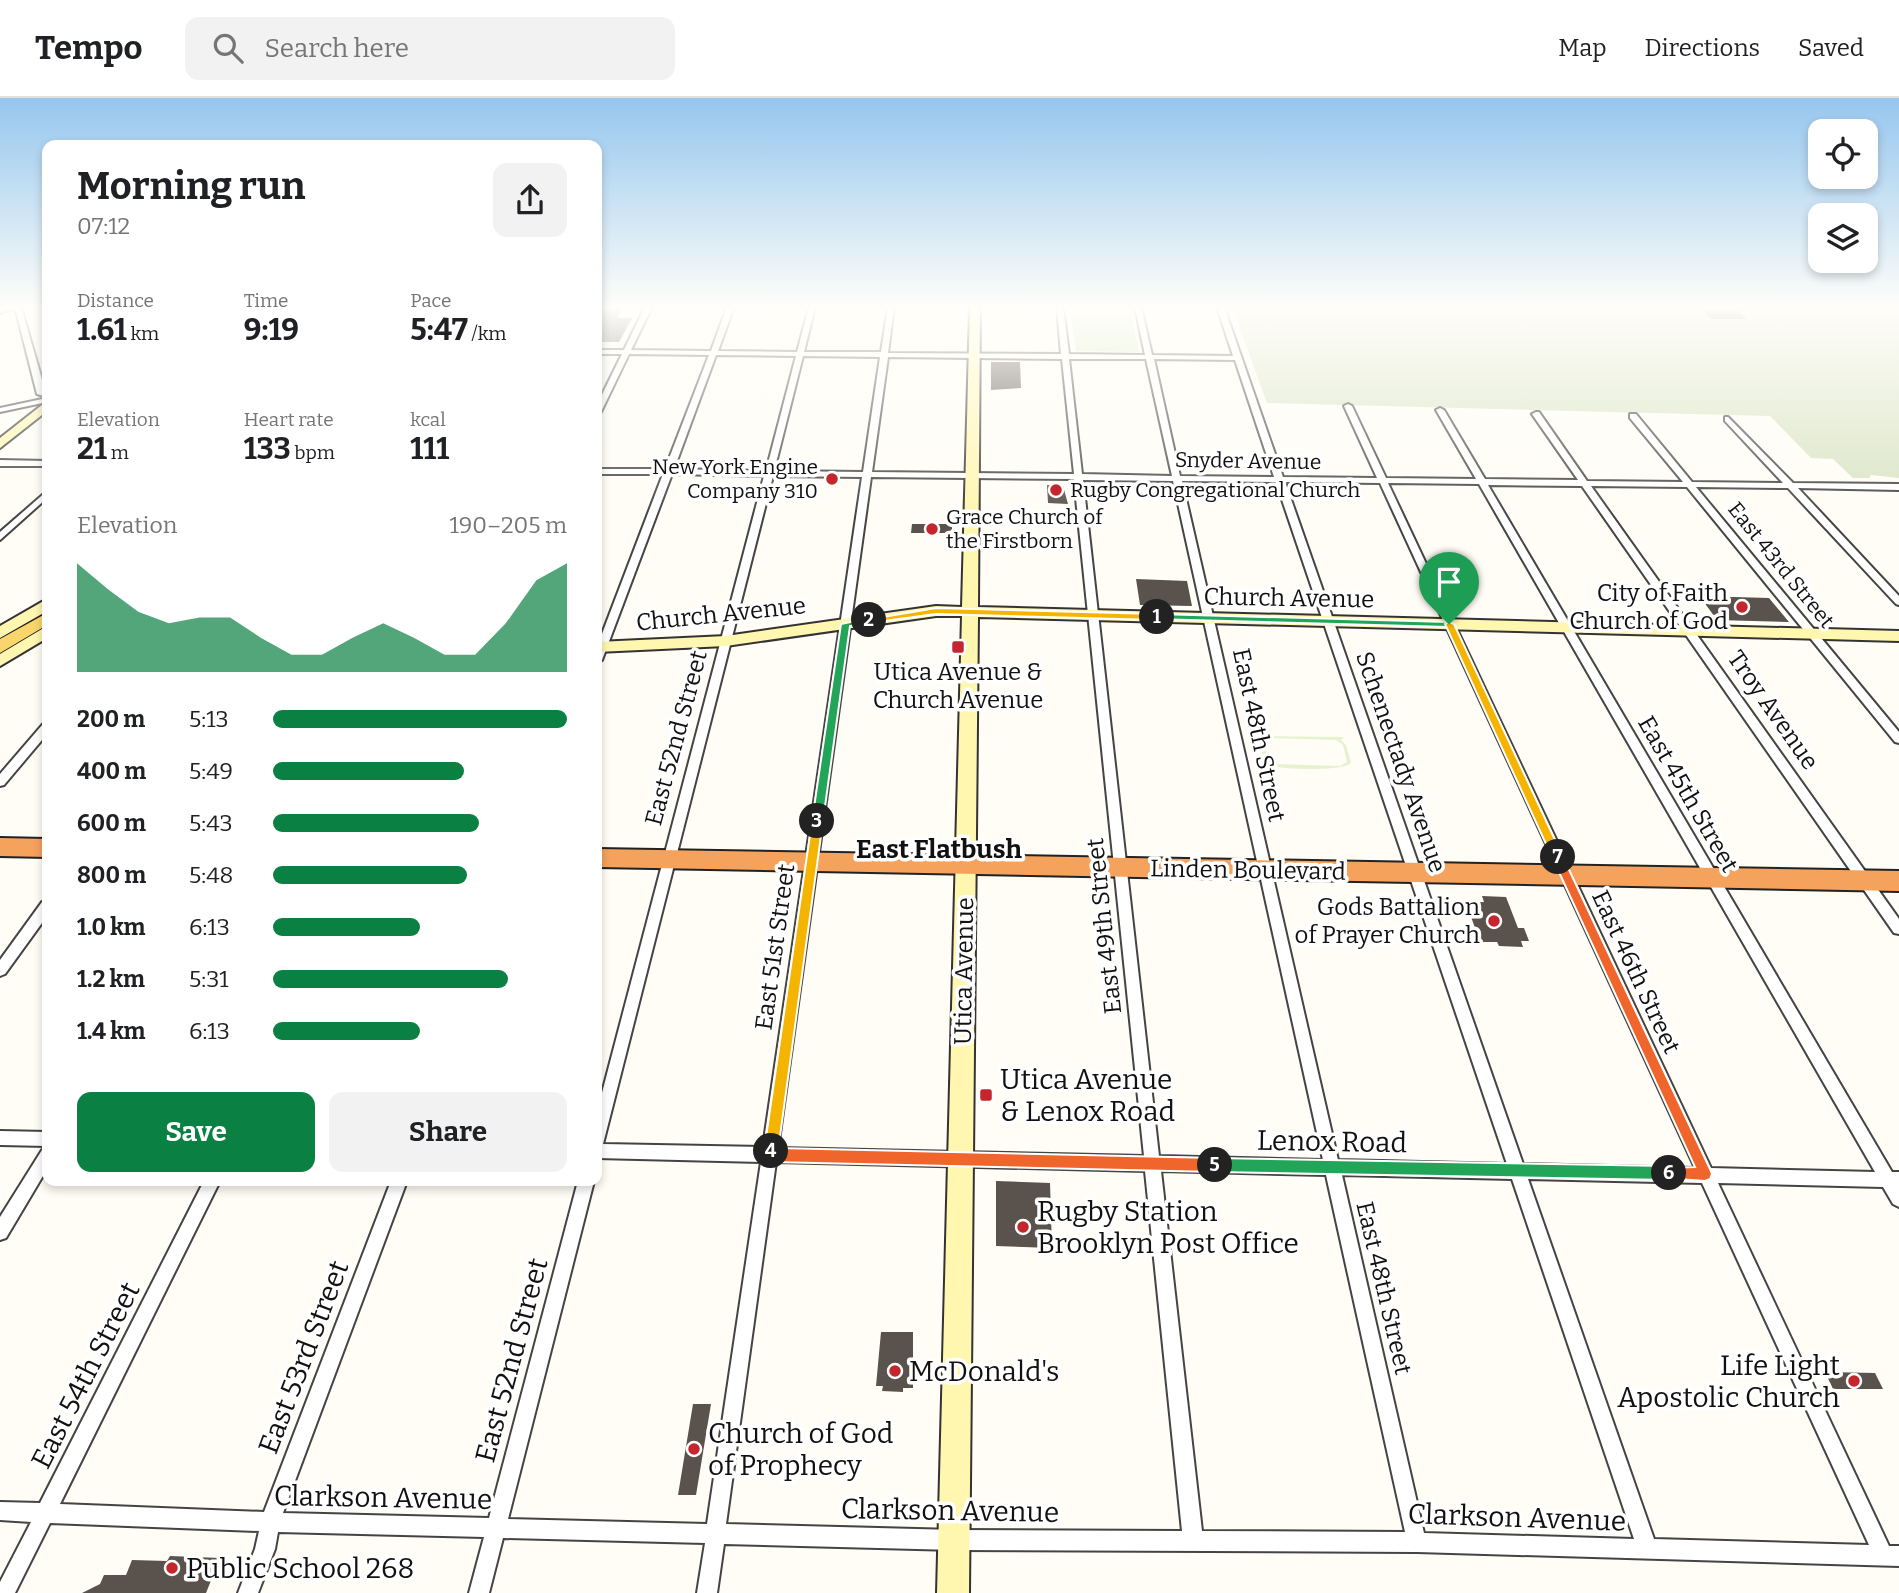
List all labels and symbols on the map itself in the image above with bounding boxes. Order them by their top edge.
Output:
street label: Snyder Avenue [1175,447,1321,475]
place label: New York Engine Company 310 [652,454,818,504]
marker: New York Engine Company 310 [824,471,840,487]
place label: Rugby Congregational Church [1070,477,1360,503]
marker: Rugby Congregational Church [1048,482,1064,498]
street label: East 43rd Street [1722,497,1840,634]
place label: Grace Church of the Firstborn [946,504,1104,554]
marker: Grace Church of the Firstborn [924,521,940,537]
pin [1419,552,1479,624]
place label: City of Faith Church of God [1569,579,1728,635]
street label: Church Avenue [1203,583,1375,613]
street label: Church Avenue [635,591,807,637]
marker: City of Faith Church of God [1734,599,1750,615]
pin: 1 [1140,600,1174,634]
pin: 2 [852,602,886,638]
marker: Utica Avenue & Church Avenue [950,639,966,655]
street label: Troy Avenue [1722,645,1824,775]
street label: East 48th Street [1227,646,1291,825]
street label: East 52nd Street [639,647,713,829]
street label: Schenectady Avenue [1350,648,1452,876]
place label: Utica Avenue & Church Avenue [873,658,1043,714]
street label: East 45th Street [1632,711,1744,877]
pin: 3 [800,804,834,838]
district label: East Flatbush [856,834,1023,865]
street label: East 49th Street [1081,836,1127,1015]
pin: 7 [1540,840,1576,874]
street label: Linden Boulevard [1150,854,1346,886]
street label: East 51st Street [749,862,801,1032]
street label: East 46th Street [1586,886,1686,1058]
place label: Gods Battalion of Prayer Church [1295,893,1480,949]
street label: Utica Avenue [949,897,979,1045]
marker: Gods Battalion of Prayer Church [1486,913,1502,929]
place label: Utica Avenue & Lenox Road [1000,1063,1175,1128]
marker: Utica Avenue & Lenox Road [978,1087,994,1103]
street label: Lenox Road [1257,1124,1407,1159]
pin: 4 [754,1134,788,1168]
pin: 5 [1198,1148,1232,1182]
pin: 6 [1652,1156,1686,1190]
place label: Rugby Station Brooklyn Post Office [1037,1195,1299,1260]
street label: East 48th Street [1350,1199,1418,1378]
marker: Rugby Station Brooklyn Post Office [1015,1219,1031,1235]
street label: East 52nd Street [468,1254,555,1466]
street label: East 53rd Street [252,1256,355,1458]
street label: East 54th Street [24,1277,147,1474]
place label: Life Light Apostolic Church [1617,1349,1840,1414]
place label: McDonald's [909,1355,1059,1388]
marker: McDonald's [887,1363,903,1379]
marker: Life Light Apostolic Church [1846,1373,1862,1389]
place label: Church of God of Prophecy [708,1417,893,1482]
marker: Church of God of Prophecy [686,1441,702,1457]
street label: Clarkson Avenue [274,1479,492,1516]
street label: Clarkson Avenue [841,1492,1059,1529]
street label: Clarkson Avenue [1407,1497,1627,1538]
place label: Public School 268 [186,1552,414,1585]
marker: Public School 268 [164,1560,180,1576]

